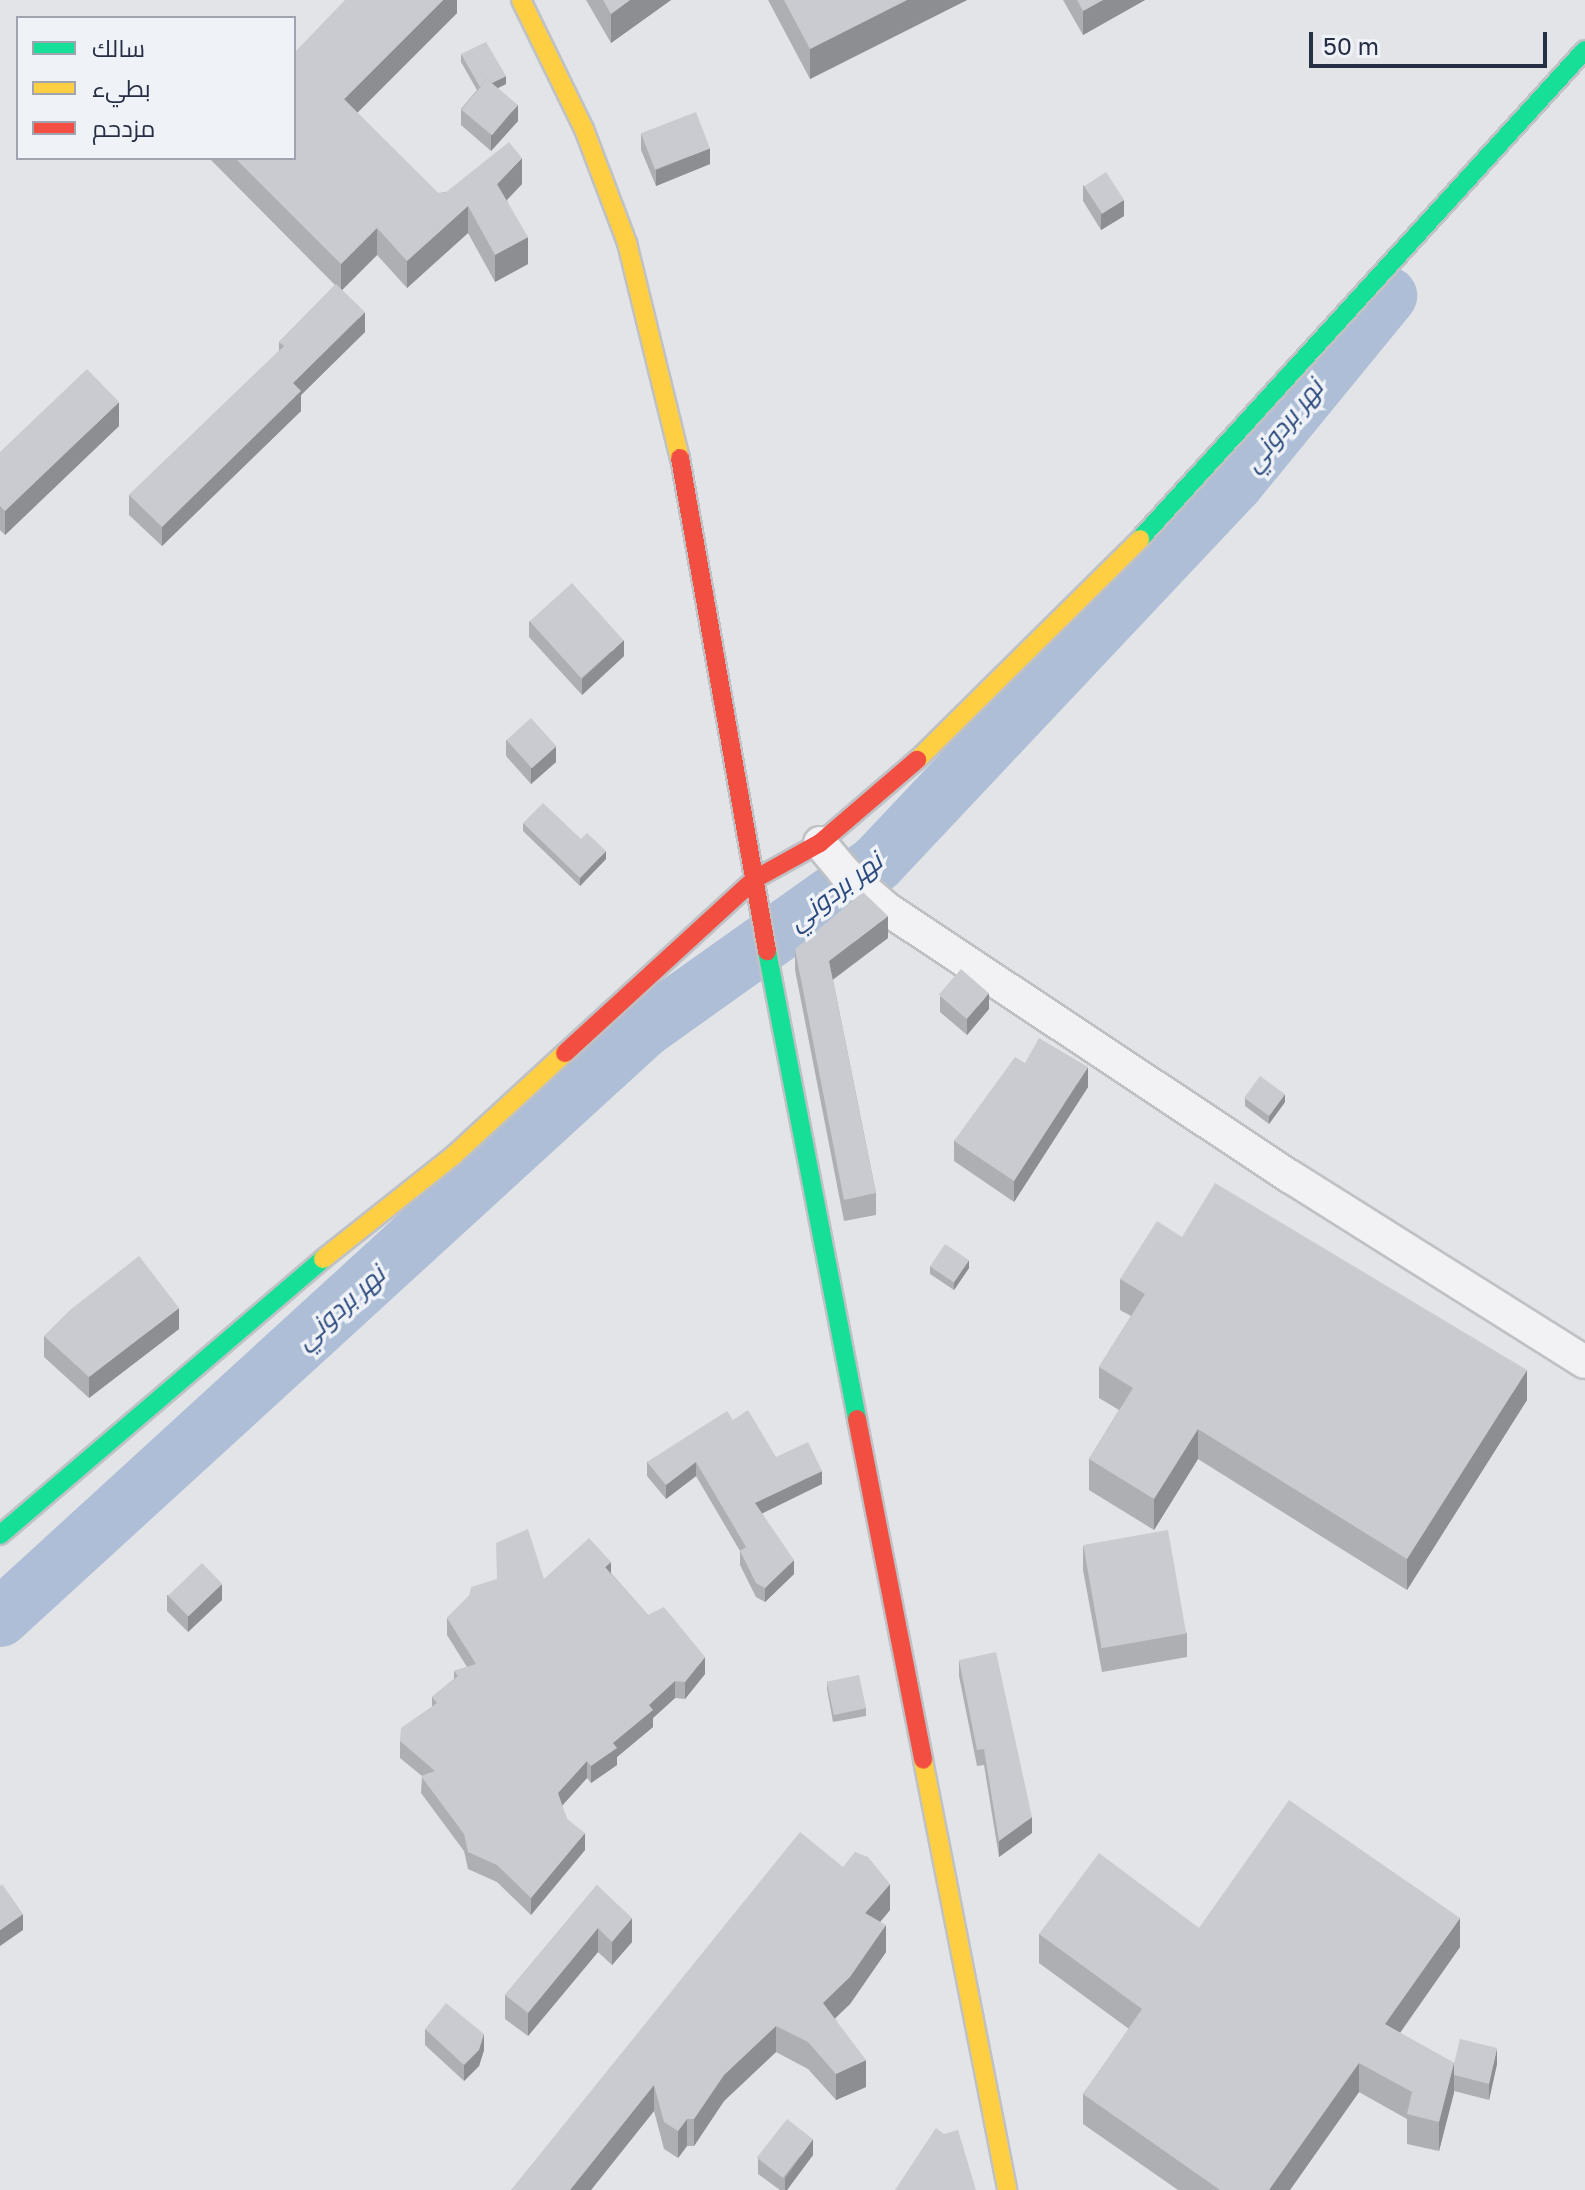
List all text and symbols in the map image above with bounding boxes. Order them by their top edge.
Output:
legend [16,16,296,160]
scale bar [1313,16,1551,66]
text: 50 m [1323,31,1379,60]
text: سالك [92,33,145,62]
text: بطيء [92,73,151,102]
text: مزدحم [92,113,155,142]
water label: نهر بردوني [1236,373,1330,477]
water label: نهر بردوني [782,846,888,936]
water label: نهر بردوني [289,1259,391,1355]

